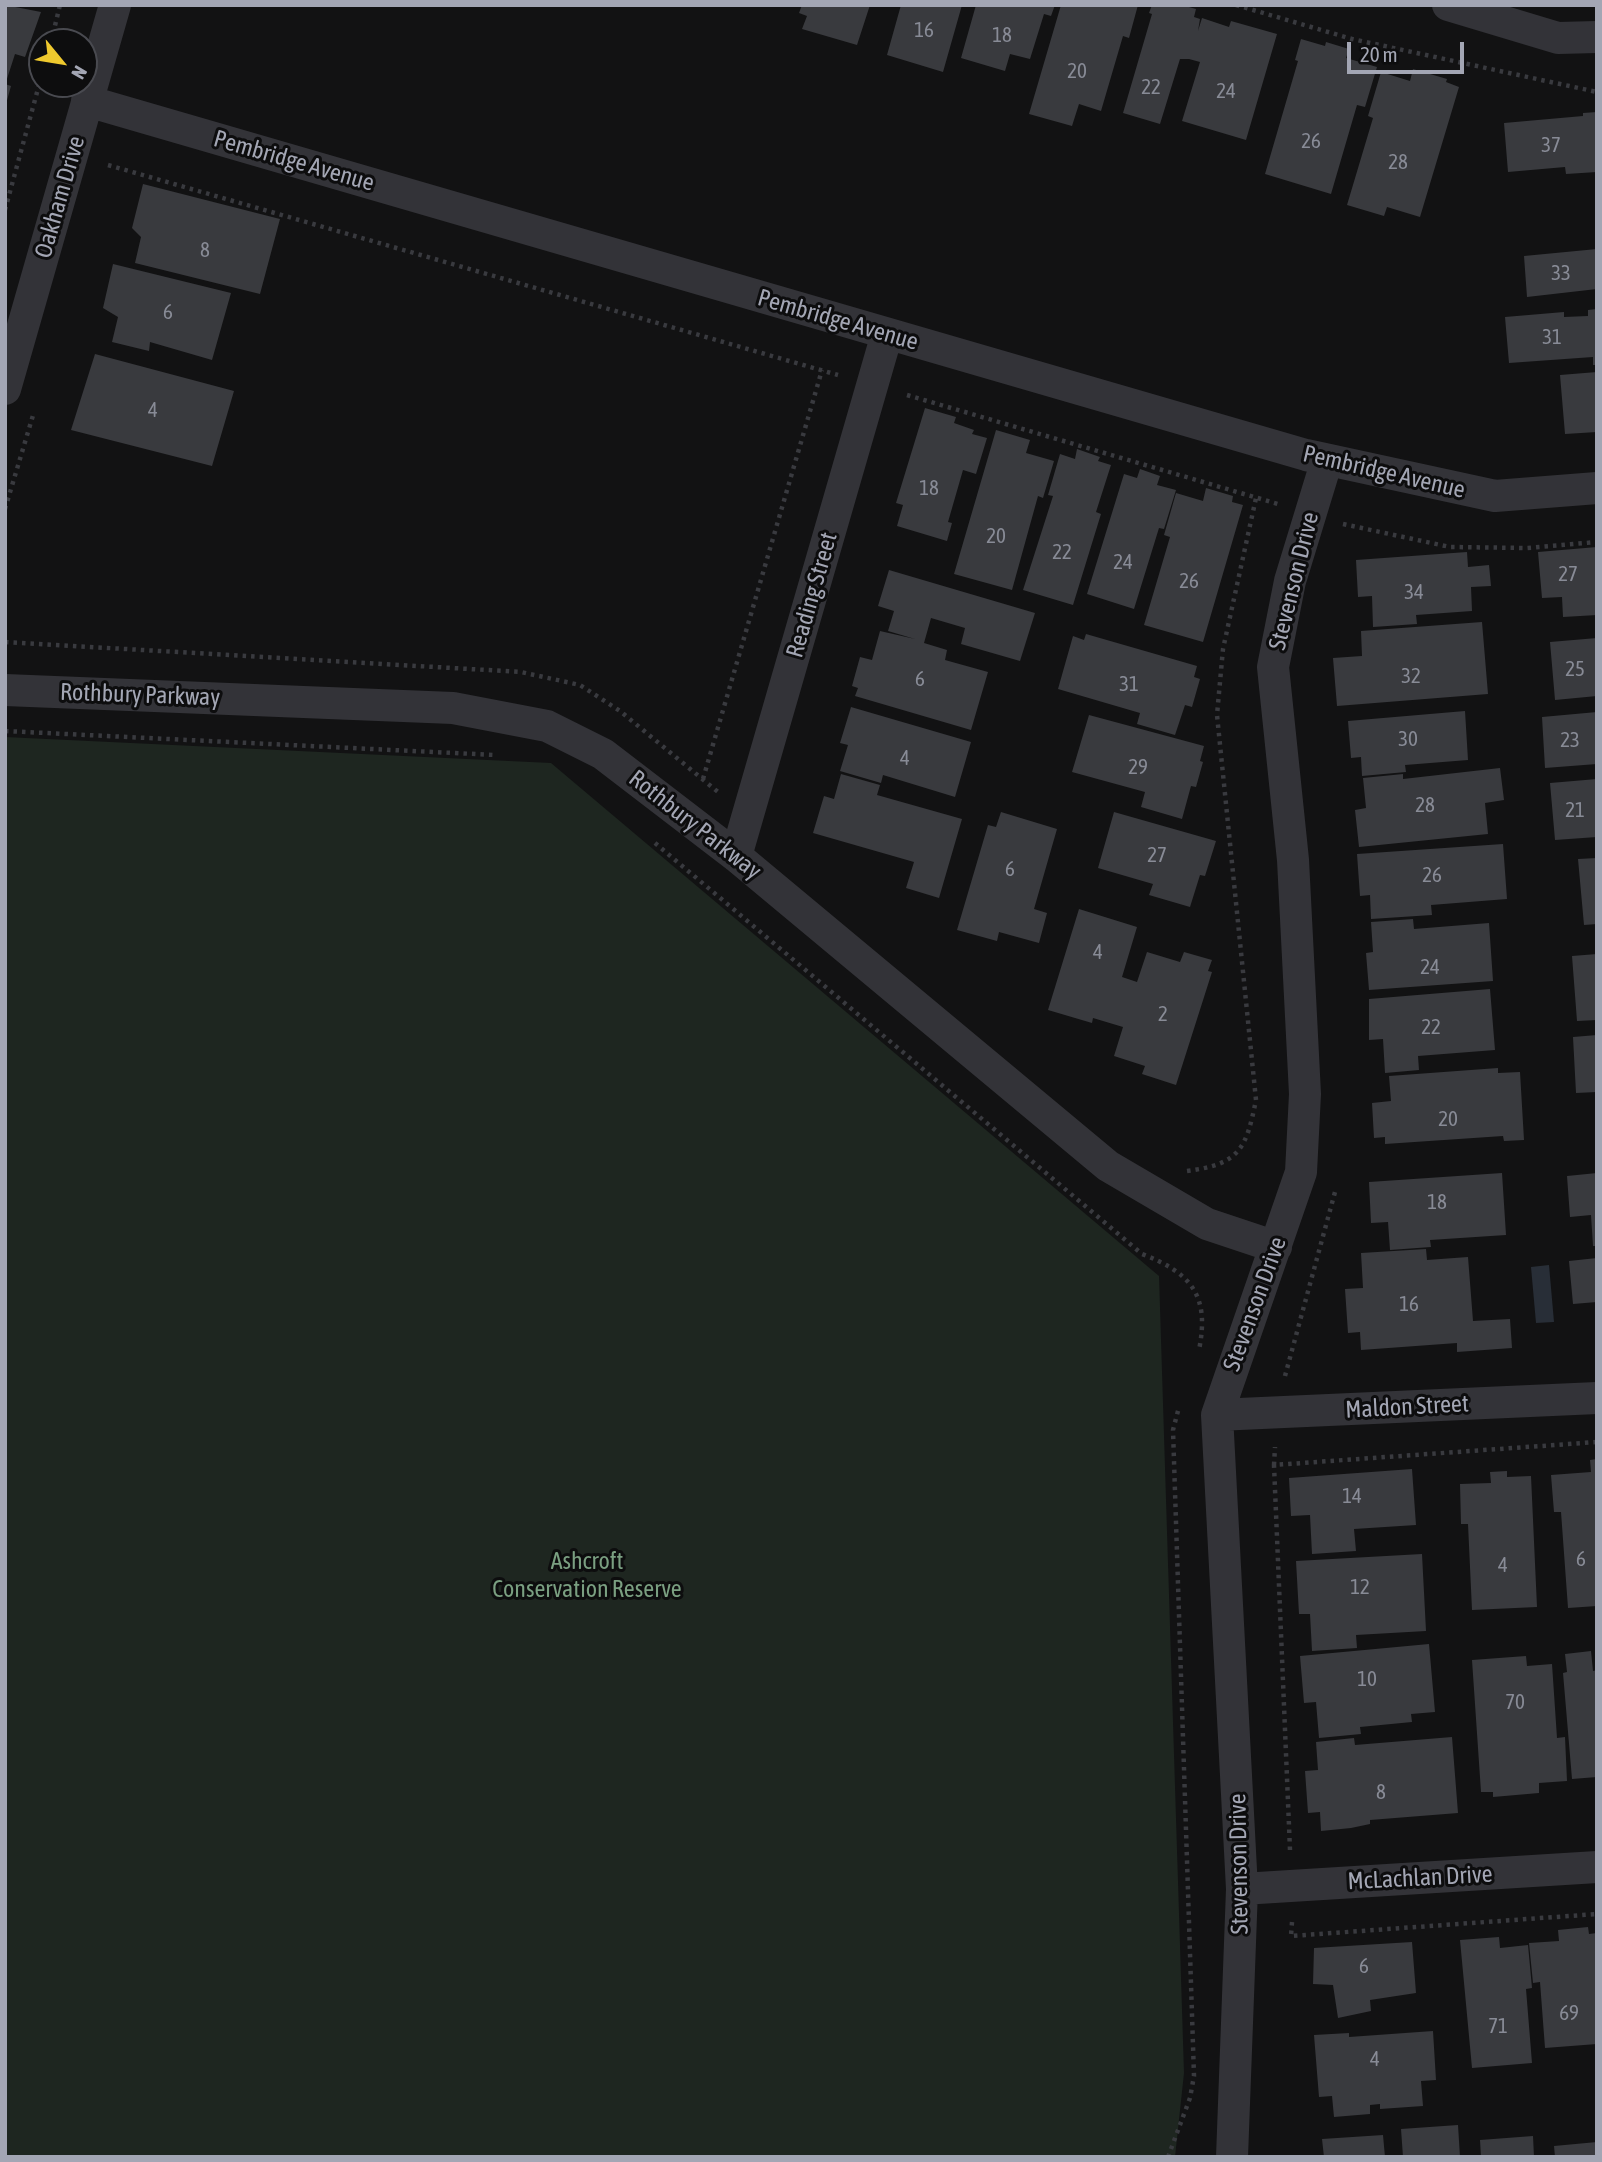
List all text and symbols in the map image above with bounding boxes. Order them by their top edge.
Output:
house number: 16 [914,17,934,43]
house number: 18 [992,22,1012,48]
north arrow [28,28,98,98]
scale bar [1350,28,1467,72]
text: 20 m [1360,42,1398,66]
house number: 20 [1067,58,1087,84]
text: N [67,62,92,83]
house number: 22 [1141,74,1161,100]
house number: 24 [1216,78,1236,104]
street label: Pembridge Avenue [210,124,378,198]
house number: 26 [1301,128,1321,154]
house number: 37 [1541,132,1561,158]
street label: Oakham Drive [29,133,91,261]
house number: 28 [1388,149,1408,175]
house number: 8 [200,237,210,263]
house number: 33 [1551,260,1571,286]
street label: Pembridge Avenue [754,283,922,357]
house number: 6 [163,299,173,325]
house number: 31 [1542,324,1562,350]
house number: 4 [148,397,158,423]
street label: Pembridge Avenue [1300,439,1468,505]
house number: 18 [919,475,939,501]
street label: Stevenson Drive [1263,509,1325,653]
house number: 20 [986,523,1006,549]
street label: Reading Street [780,529,844,661]
house number: 22 [1052,539,1072,565]
house number: 24 [1113,549,1133,575]
house number: 27 [1558,561,1578,587]
house number: 26 [1179,568,1199,594]
house number: 34 [1404,579,1424,605]
house number: 25 [1565,656,1585,682]
house number: 32 [1401,663,1421,689]
house number: 6 [915,666,925,692]
house number: 31 [1119,671,1139,697]
street label: Rothbury Parkway [59,678,221,712]
house number: 30 [1398,726,1418,752]
house number: 23 [1560,727,1580,753]
house number: 4 [900,745,910,771]
house number: 29 [1128,754,1148,780]
street label: Rothbury Parkway [623,764,767,886]
house number: 28 [1415,792,1435,818]
house number: 21 [1565,797,1585,823]
house number: 27 [1147,842,1167,868]
house number: 6 [1005,856,1015,882]
house number: 26 [1422,862,1442,888]
house number: 4 [1093,939,1103,965]
house number: 24 [1420,954,1440,980]
house number: 2 [1158,1001,1168,1027]
house number: 22 [1421,1014,1441,1040]
house number: 20 [1438,1106,1458,1132]
house number: 18 [1427,1189,1447,1215]
street label: Stevenson Drive [1217,1233,1293,1375]
house number: 16 [1399,1291,1419,1317]
street label: Maldon Street [1345,1389,1469,1425]
house number: 14 [1342,1483,1362,1509]
house number: 6 [1576,1546,1586,1572]
park label: Ashcroft Conservation Reserve [492,1547,682,1603]
house number: 4 [1498,1552,1508,1578]
house number: 12 [1350,1574,1370,1600]
house number: 10 [1357,1666,1377,1692]
house number: 70 [1505,1689,1525,1715]
house number: 8 [1376,1779,1386,1805]
street label: Stevenson Drive [1223,1793,1255,1935]
street label: McLachlan Drive [1347,1860,1493,1896]
house number: 6 [1359,1953,1369,1979]
house number: 69 [1559,2000,1579,2026]
house number: 71 [1488,2013,1508,2039]
house number: 4 [1370,2046,1380,2072]

